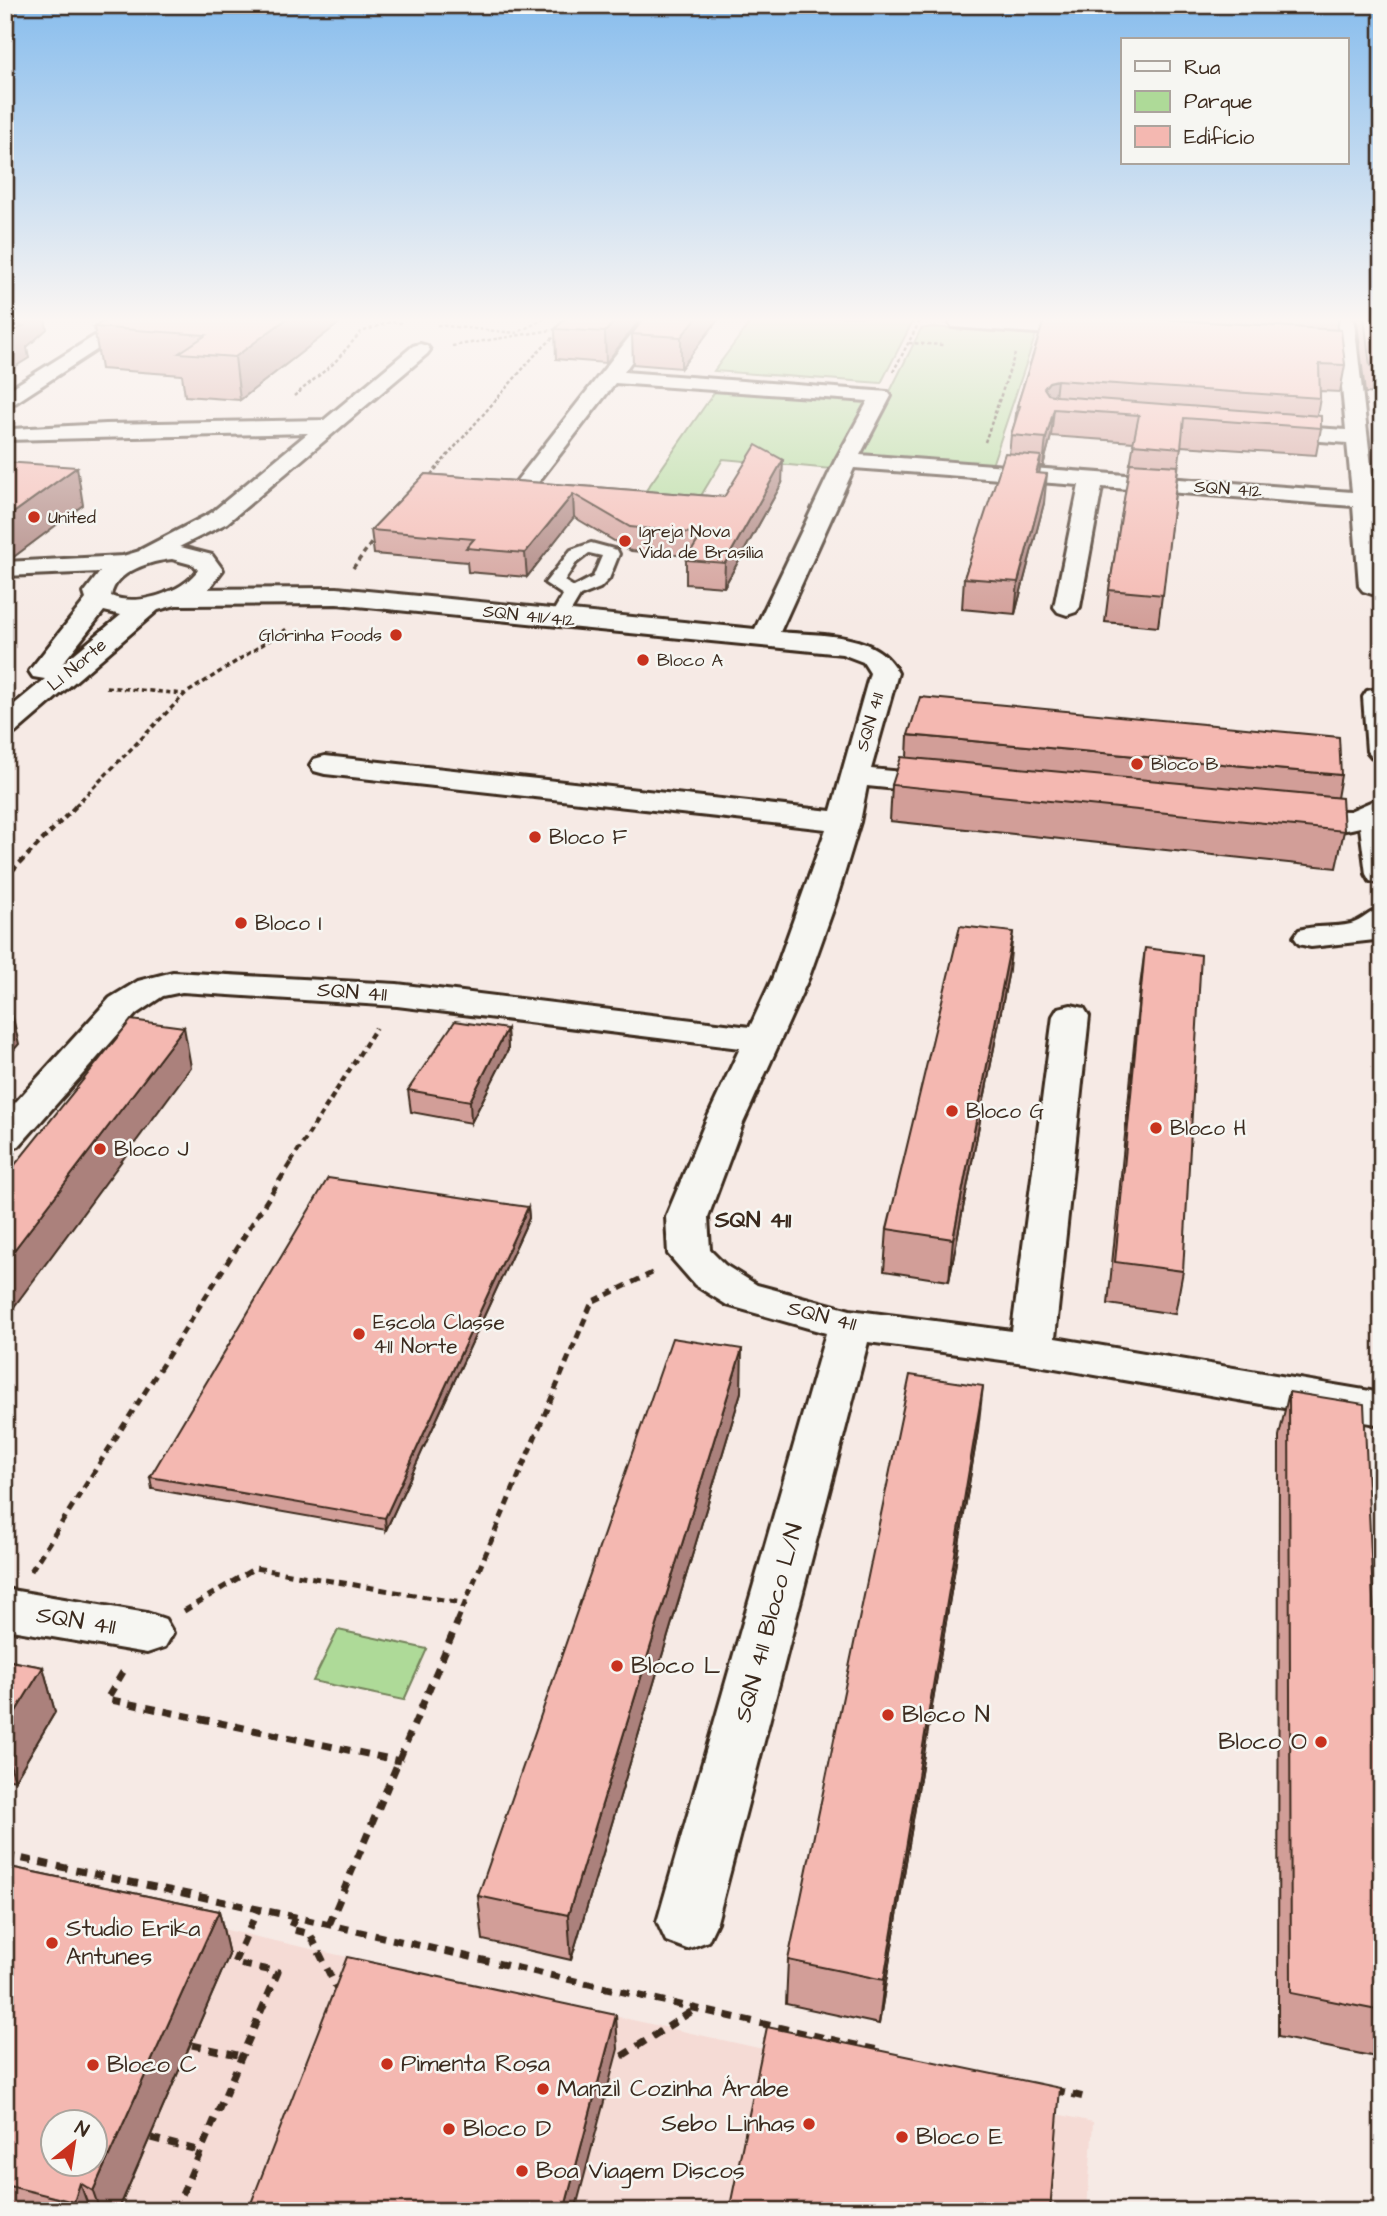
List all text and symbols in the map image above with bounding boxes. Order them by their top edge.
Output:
legend [1121,38,1348,164]
text: Rua [1184,53,1221,82]
text: Parque [1184,87,1252,116]
text: Edifício [1184,123,1254,152]
street label: SQN 412 [1193,474,1263,504]
place label: United [48,505,96,530]
marker: United [26,509,42,525]
place label: Igreja Nova Vida de Brasília [639,519,763,565]
marker: Igreja Nova Vida de Brasília [617,533,633,549]
street label: SQN 411/412 [482,599,577,633]
place label: Glorinha Foods [259,623,382,648]
marker: Glorinha Foods [388,627,404,643]
street label: L1 Norte [42,633,112,697]
place label: Bloco A [657,648,723,673]
marker: Bloco A [635,652,651,668]
street label: SQN 411 [850,690,890,754]
place label: Bloco B [1151,752,1218,777]
marker: Bloco B [1129,756,1145,772]
place label: Bloco F [549,823,628,852]
marker: Bloco F [527,829,543,845]
place label: Bloco I [255,909,322,938]
marker: Bloco I [233,915,249,931]
street label: SQN 411 [316,975,388,1009]
place label: Bloco G [966,1097,1045,1126]
marker: Bloco G [944,1103,960,1119]
place label: Bloco H [1170,1114,1247,1143]
marker: Bloco H [1148,1120,1164,1136]
place label: Bloco J [114,1135,189,1164]
marker: Bloco J [92,1141,108,1157]
district label: SQN 411 [714,1204,791,1236]
street label: SQN 411 [785,1293,860,1339]
place label: Escola Classe 411 Norte [373,1308,505,1361]
marker: Escola Classe 411 Norte [351,1326,367,1342]
street label: SQN 411 Bloco L/N [726,1520,812,1726]
street label: SQN 411 [34,1598,118,1644]
place label: Bloco L [631,1649,721,1683]
marker: Bloco L [609,1658,625,1674]
place label: Bloco N [902,1698,990,1732]
marker: Bloco N [880,1707,896,1723]
place label: Bloco O [1218,1725,1307,1759]
marker: Bloco O [1313,1734,1329,1750]
place label: Studio Erika Antunes [66,1912,200,1974]
marker: Studio Erika Antunes [44,1935,60,1951]
place label: Pimenta Rosa [401,2047,550,2081]
place label: Bloco C [107,2048,197,2082]
marker: Pimenta Rosa [379,2056,395,2072]
marker: Bloco C [85,2057,101,2073]
place label: Manzil Cozinha Árabe [557,2072,789,2106]
marker: Manzil Cozinha Árabe [535,2081,551,2097]
place label: Sebo Linhas [662,2107,795,2141]
north arrow [38,2108,108,2178]
place label: Bloco D [463,2112,551,2146]
text: N [70,2115,94,2144]
marker: Sebo Linhas [801,2116,817,2132]
place label: Bloco E [916,2120,1003,2154]
marker: Bloco D [441,2121,457,2137]
marker: Bloco E [894,2129,910,2145]
place label: Boa Viagem Discos [536,2154,745,2189]
marker: Boa Viagem Discos [514,2163,530,2179]

